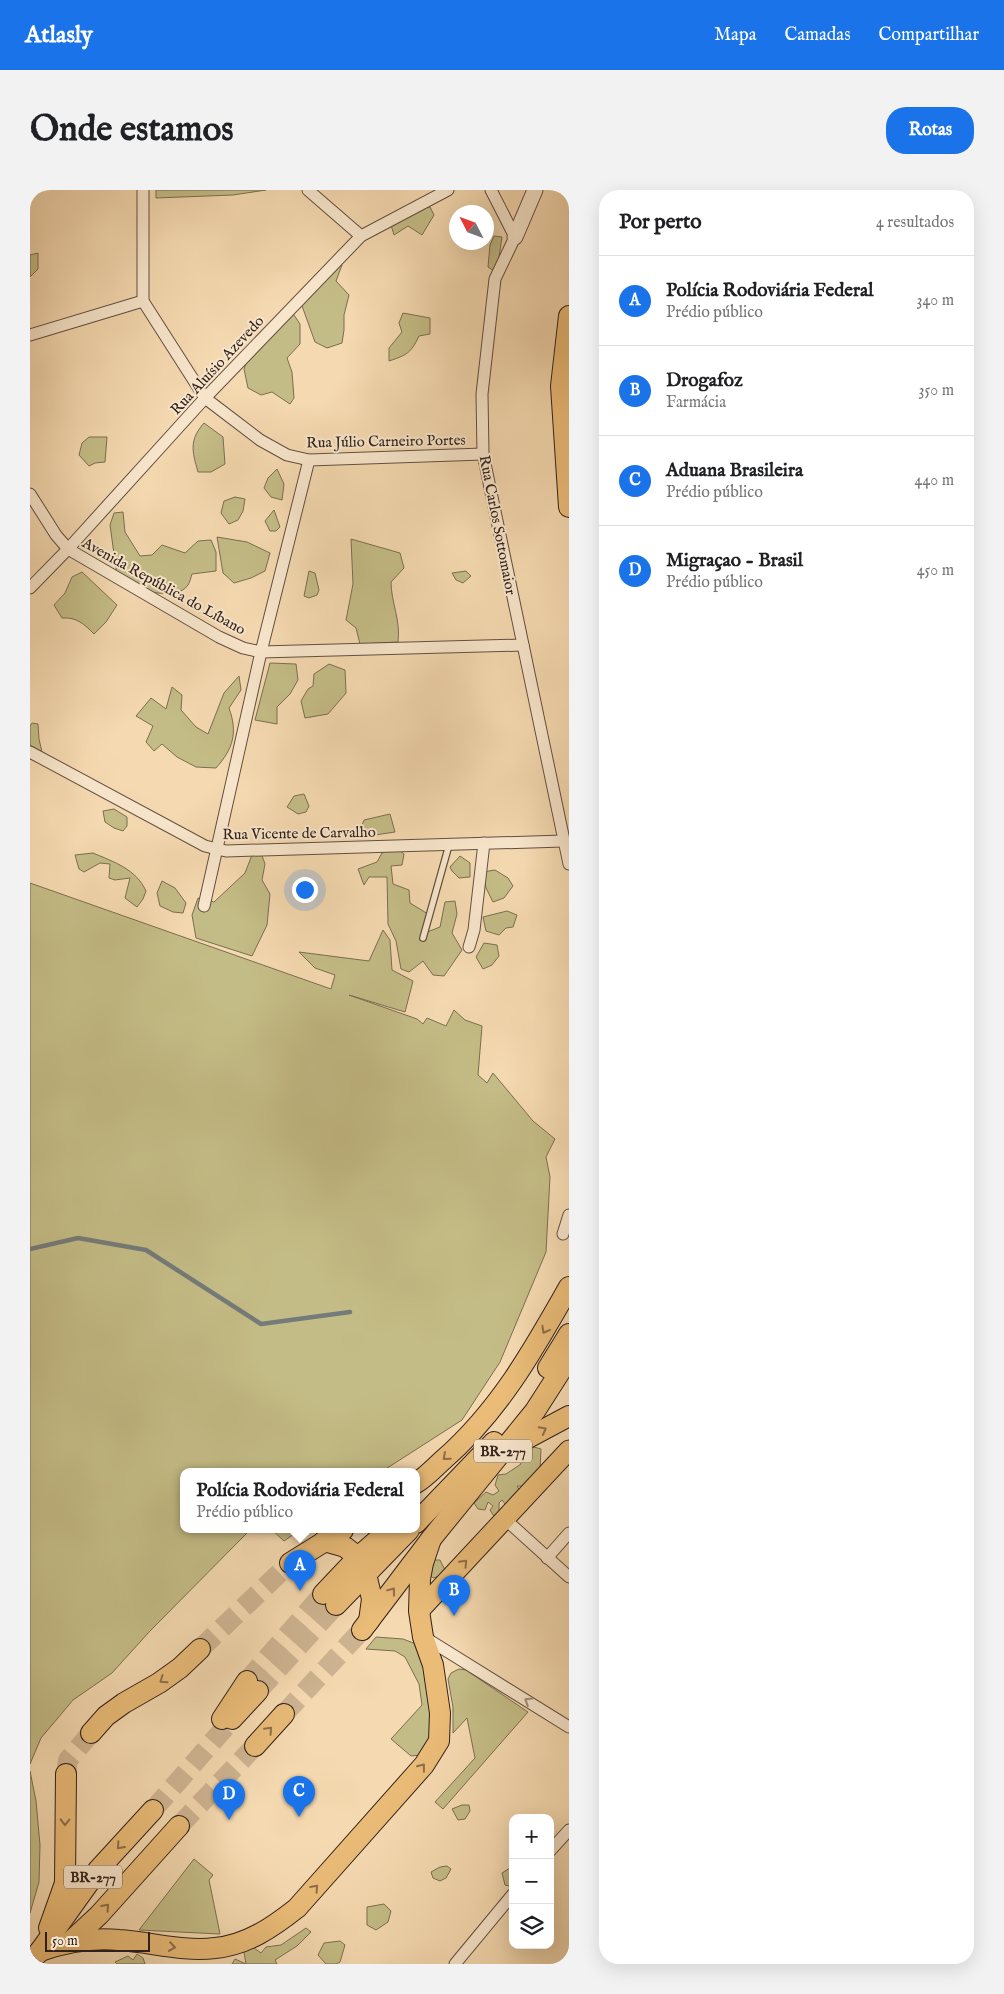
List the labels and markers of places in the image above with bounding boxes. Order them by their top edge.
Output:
pin: A [284,1550,316,1591]
pin: B [438,1575,470,1616]
pin: C [283,1776,315,1817]
pin: D [213,1779,245,1820]

